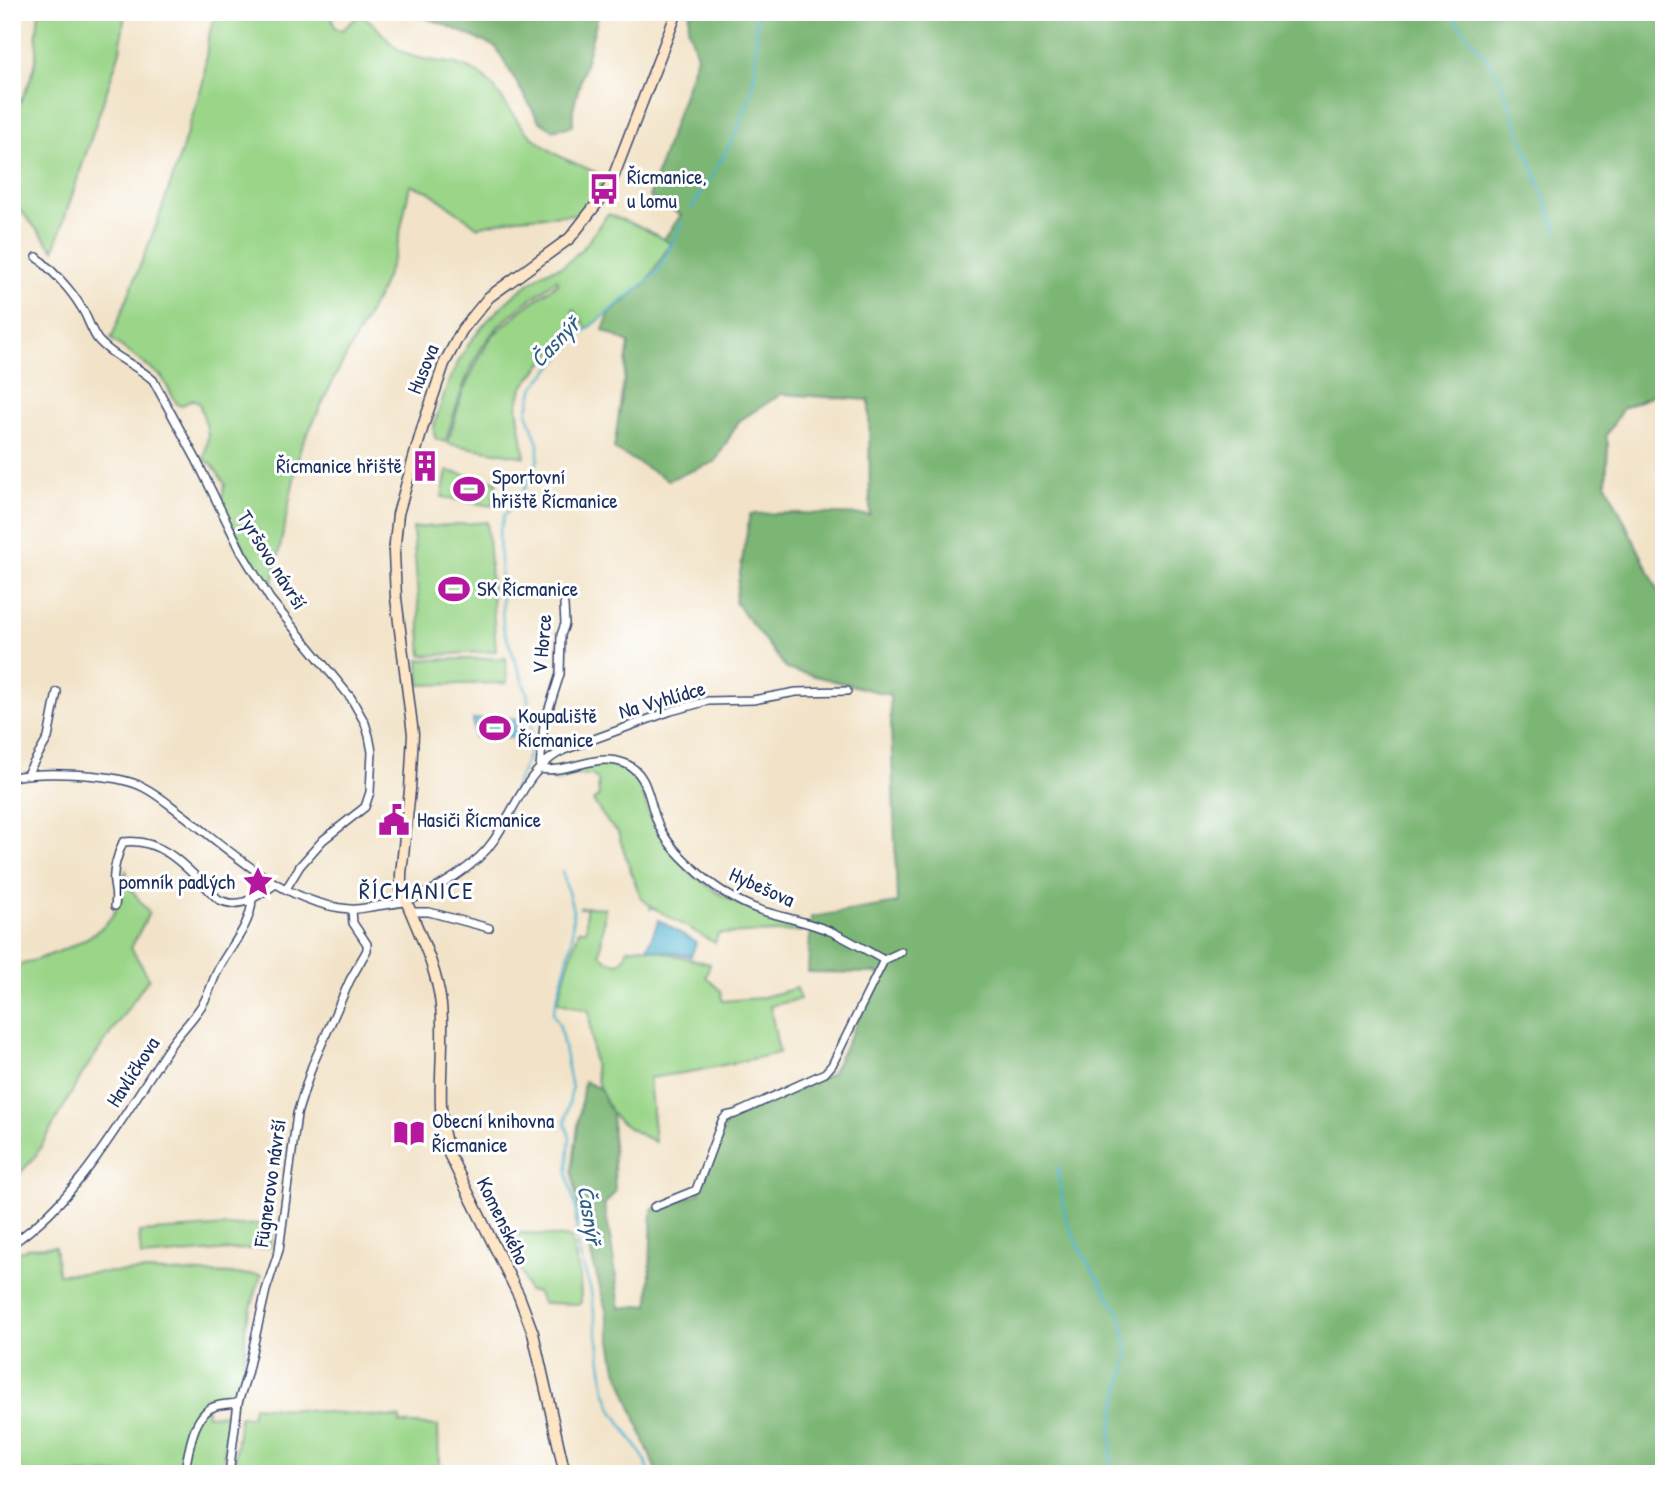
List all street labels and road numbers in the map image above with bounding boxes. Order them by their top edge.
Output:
street label: Husova [399,340,446,398]
street label: Tyršovo návrší [230,505,314,615]
street label: V Horce [524,613,559,675]
street label: Na Vyhlídce [615,673,709,726]
street label: Hybešova [725,859,800,914]
street label: Havlíčkova [99,1031,166,1113]
street label: Fügnerovo návrší [246,1117,293,1250]
street label: Komenského [470,1172,537,1269]

